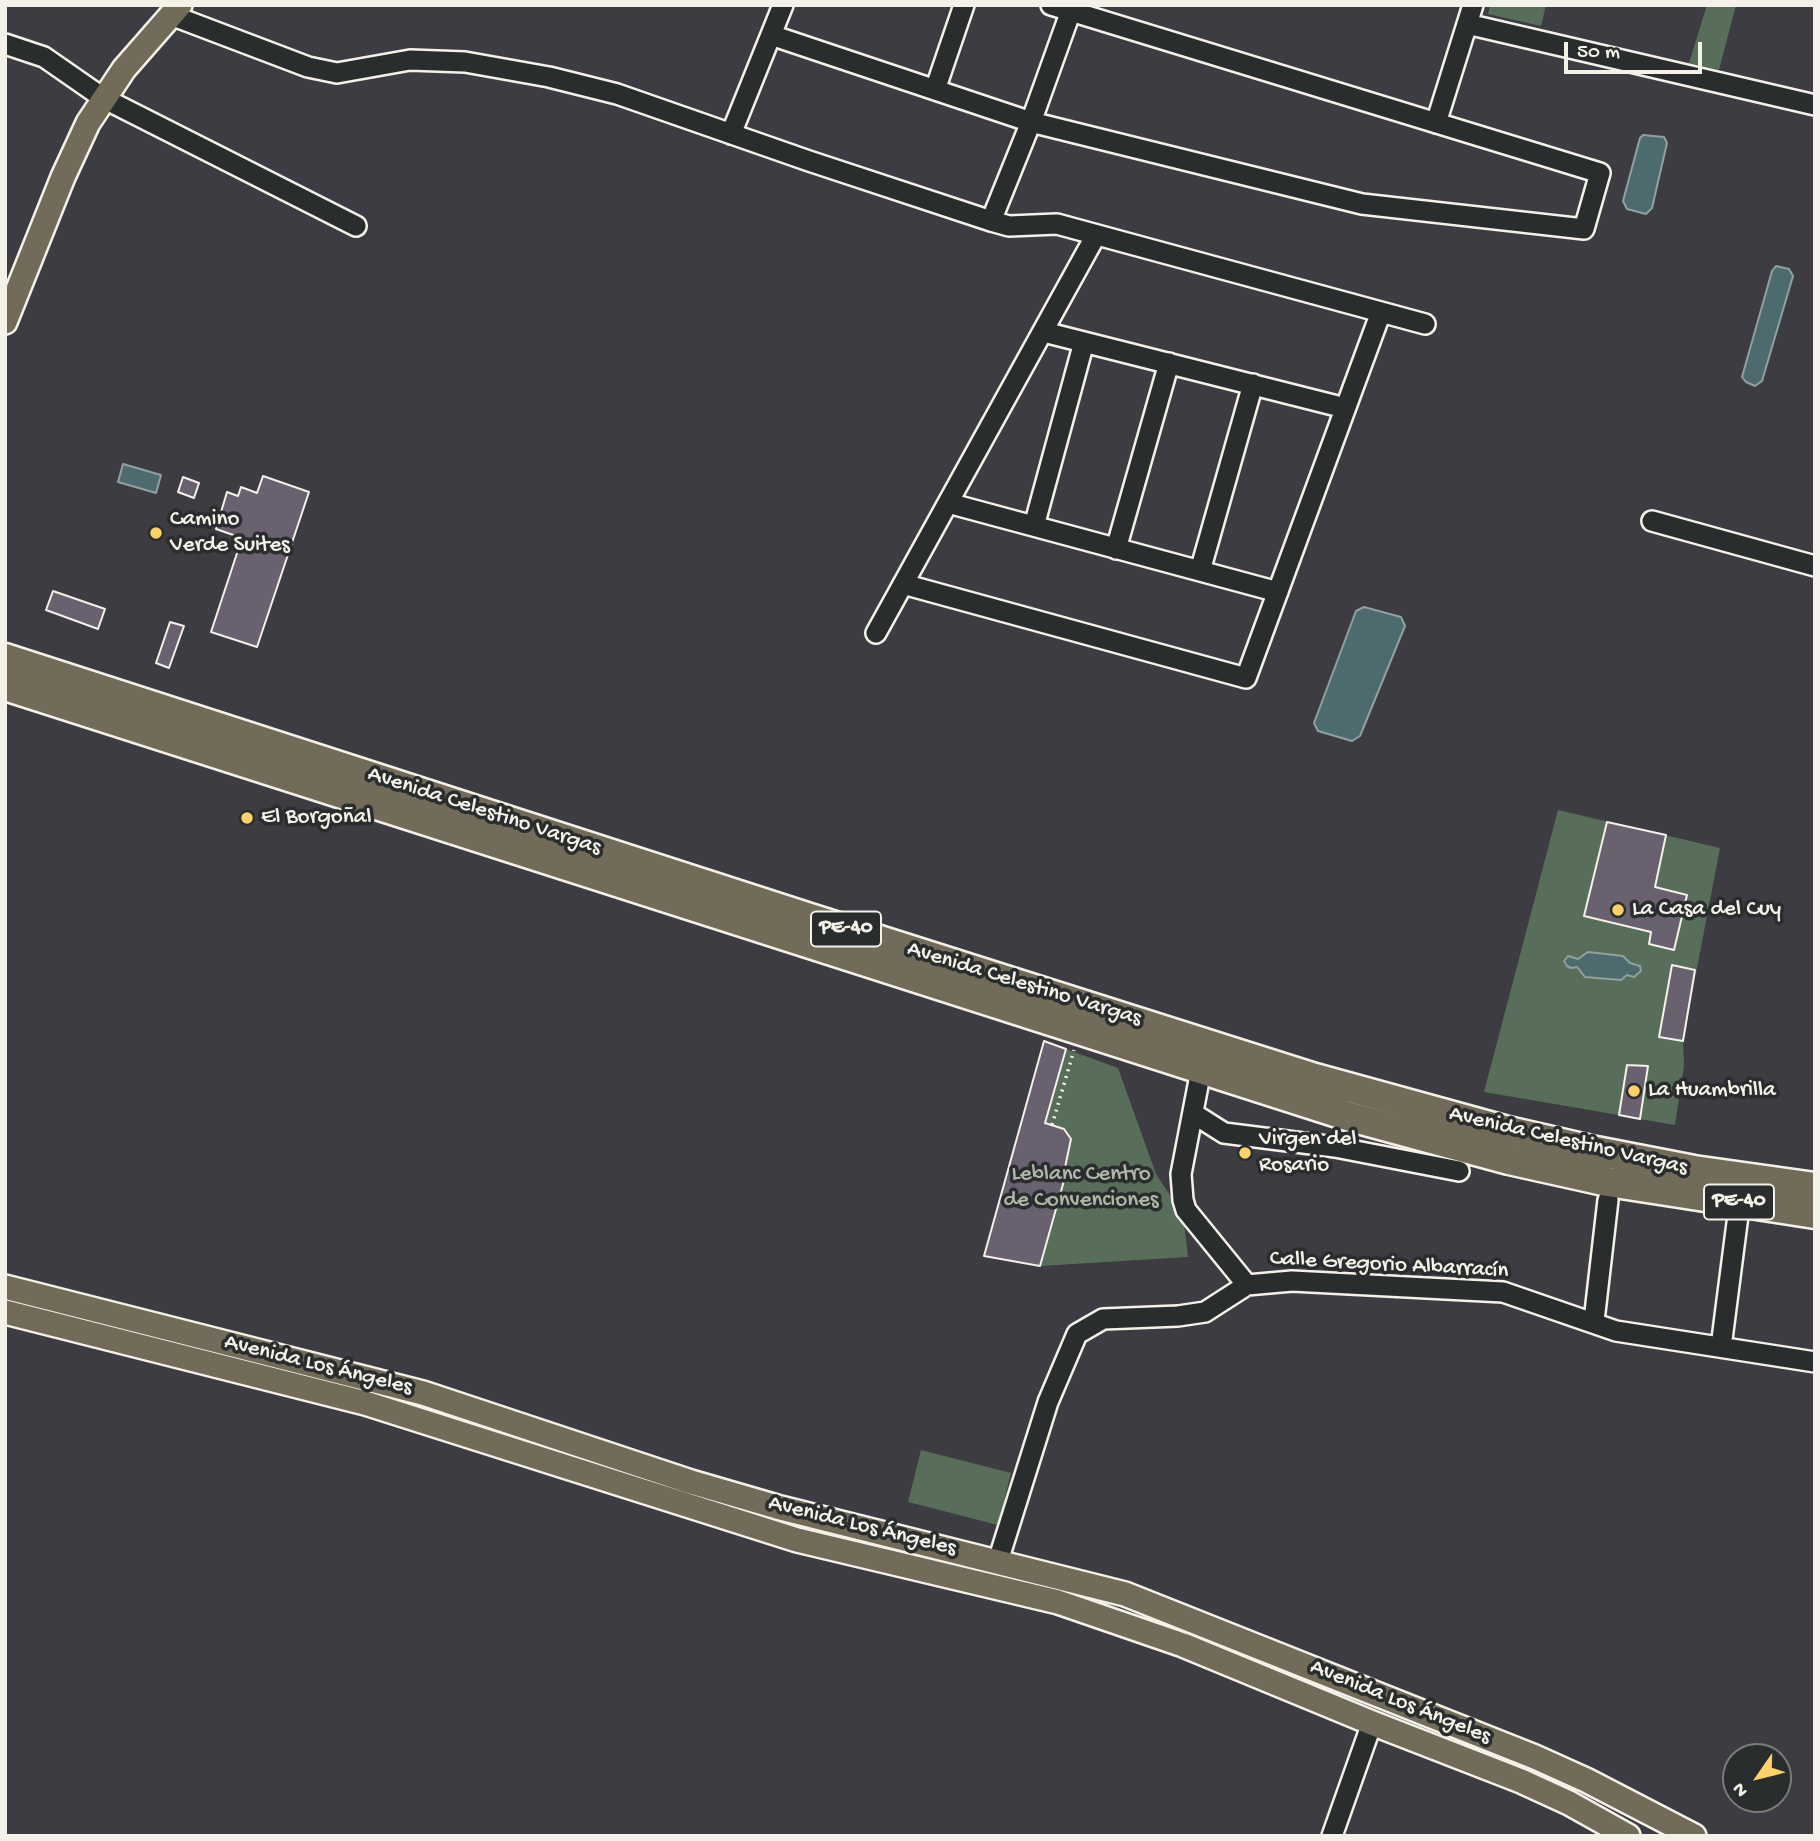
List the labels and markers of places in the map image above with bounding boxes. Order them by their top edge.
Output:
place label: Camino Verde Suites [170,506,290,560]
marker: Camino Verde Suites [148,525,164,541]
place label: El Borgoñal [261,804,371,832]
marker: El Borgoñal [239,810,255,826]
place label: La Casa del Cuy [1632,896,1781,924]
marker: La Casa del Cuy [1610,902,1626,918]
place label: La Huambrilla [1648,1077,1776,1105]
marker: La Huambrilla [1626,1083,1642,1099]
place label: Virgen del Rosario [1259,1126,1357,1180]
marker: Virgen del Rosario [1237,1145,1253,1161]

